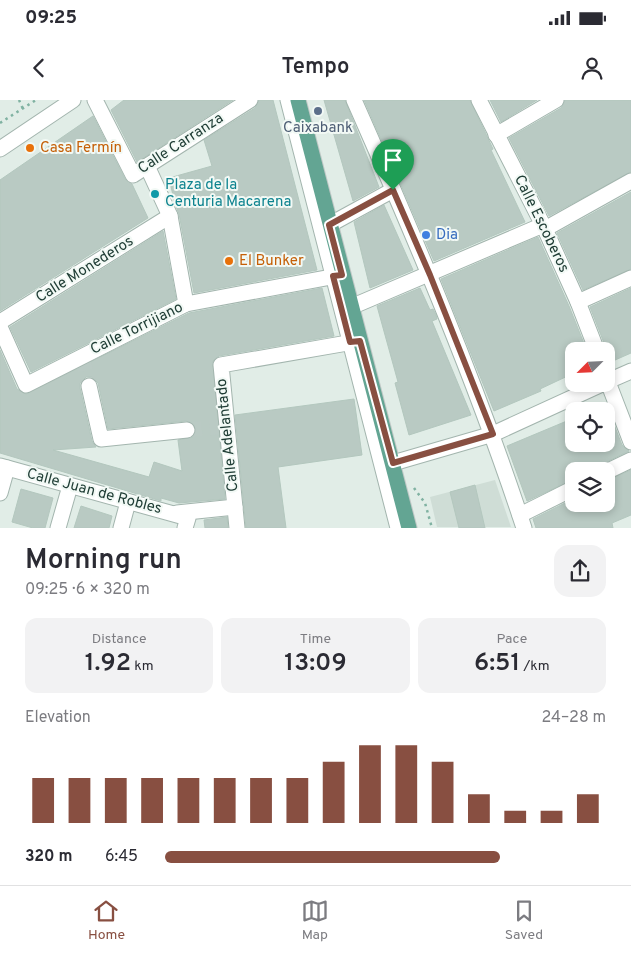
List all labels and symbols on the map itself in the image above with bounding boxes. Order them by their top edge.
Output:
marker: Caixabank [312,105,324,117]
street label: Calle Carranza [135,109,227,179]
place label: Caixabank [283,119,353,138]
place label: Casa Fermín [40,139,122,158]
pin [372,139,414,190]
marker: Casa Fermín [24,142,36,154]
street label: Calle Escoberos [509,172,573,276]
place label: Plaza de la Centuria Macarena [165,176,291,212]
marker: Plaza de la Centuria Macarena [149,188,161,200]
place label: Dia [436,226,458,245]
marker: Dia [420,229,432,241]
street label: Calle Monederos [33,232,137,308]
place label: El Bunker [239,252,304,271]
marker: El Bunker [223,255,235,267]
street label: Calle Torrijiano [88,298,186,360]
north arrow [565,342,615,392]
street label: Calle Adelantado [213,377,243,493]
street label: Calle Juan de Robles [24,465,164,519]

